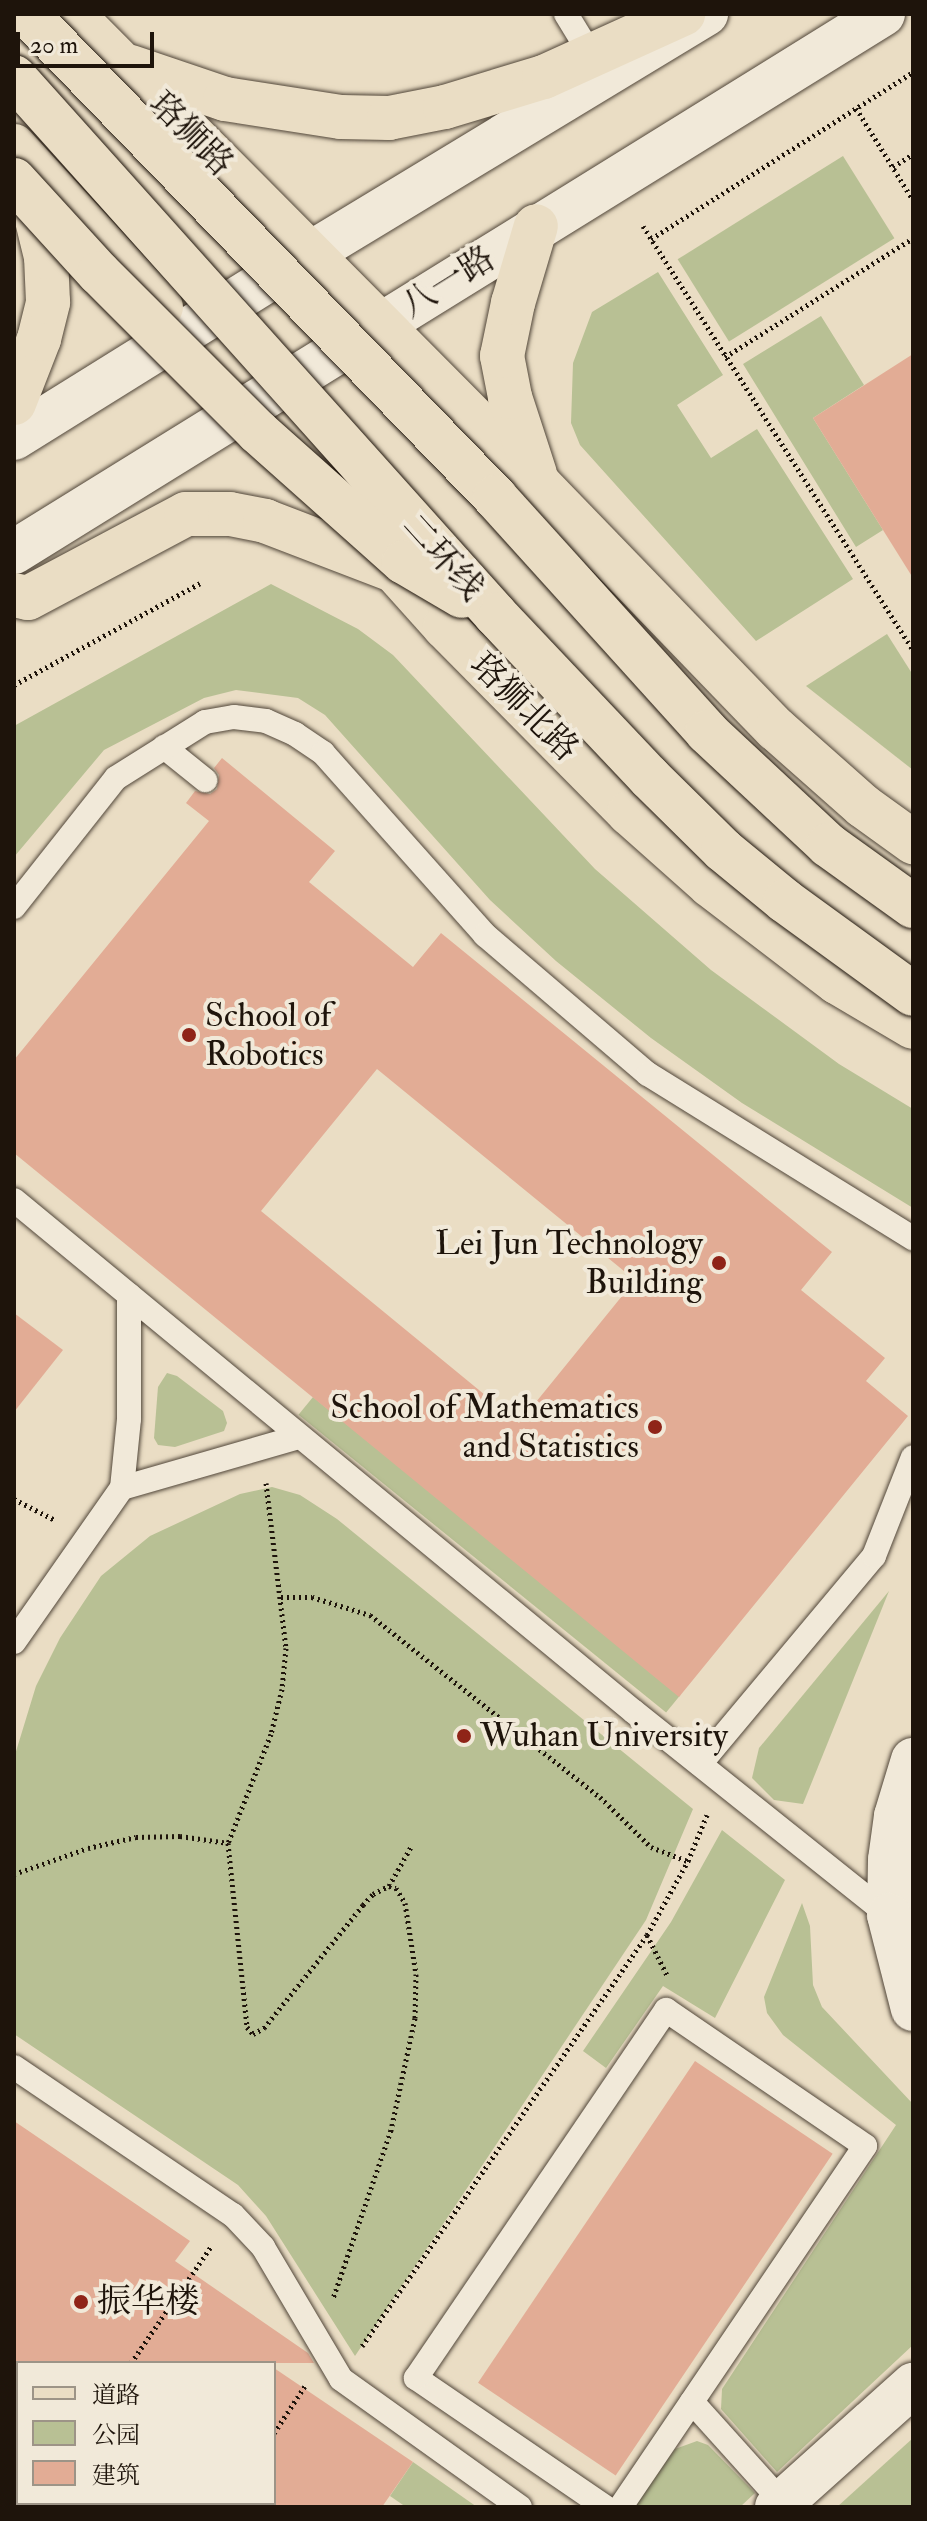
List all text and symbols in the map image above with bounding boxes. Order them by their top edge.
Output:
scale bar [20,16,158,66]
text: 20 m [30,30,78,61]
street label: 珞狮路 [141,84,241,184]
street label: 八一路 [394,238,502,326]
street label: 二环线 [394,505,492,609]
street label: 珞狮北路 [461,644,587,770]
place label: School of Robotics [205,995,331,1074]
marker: School of Robotics [180,1026,198,1044]
place label: Lei Jun Technology Building [435,1223,703,1302]
marker: Lei Jun Technology Building [710,1254,728,1272]
place label: School of Mathematics and Statistics [330,1387,639,1466]
marker: School of Mathematics and Statistics [646,1418,664,1436]
place label: Wuhan University [480,1716,728,1756]
marker: Wuhan University [455,1727,473,1745]
place label: 振华楼 [97,2282,199,2322]
marker: 振华楼 [72,2293,90,2311]
legend [16,2361,276,2505]
text: 道路 [92,2380,140,2411]
text: 公园 [92,2420,140,2451]
text: 建筑 [92,2460,140,2491]

